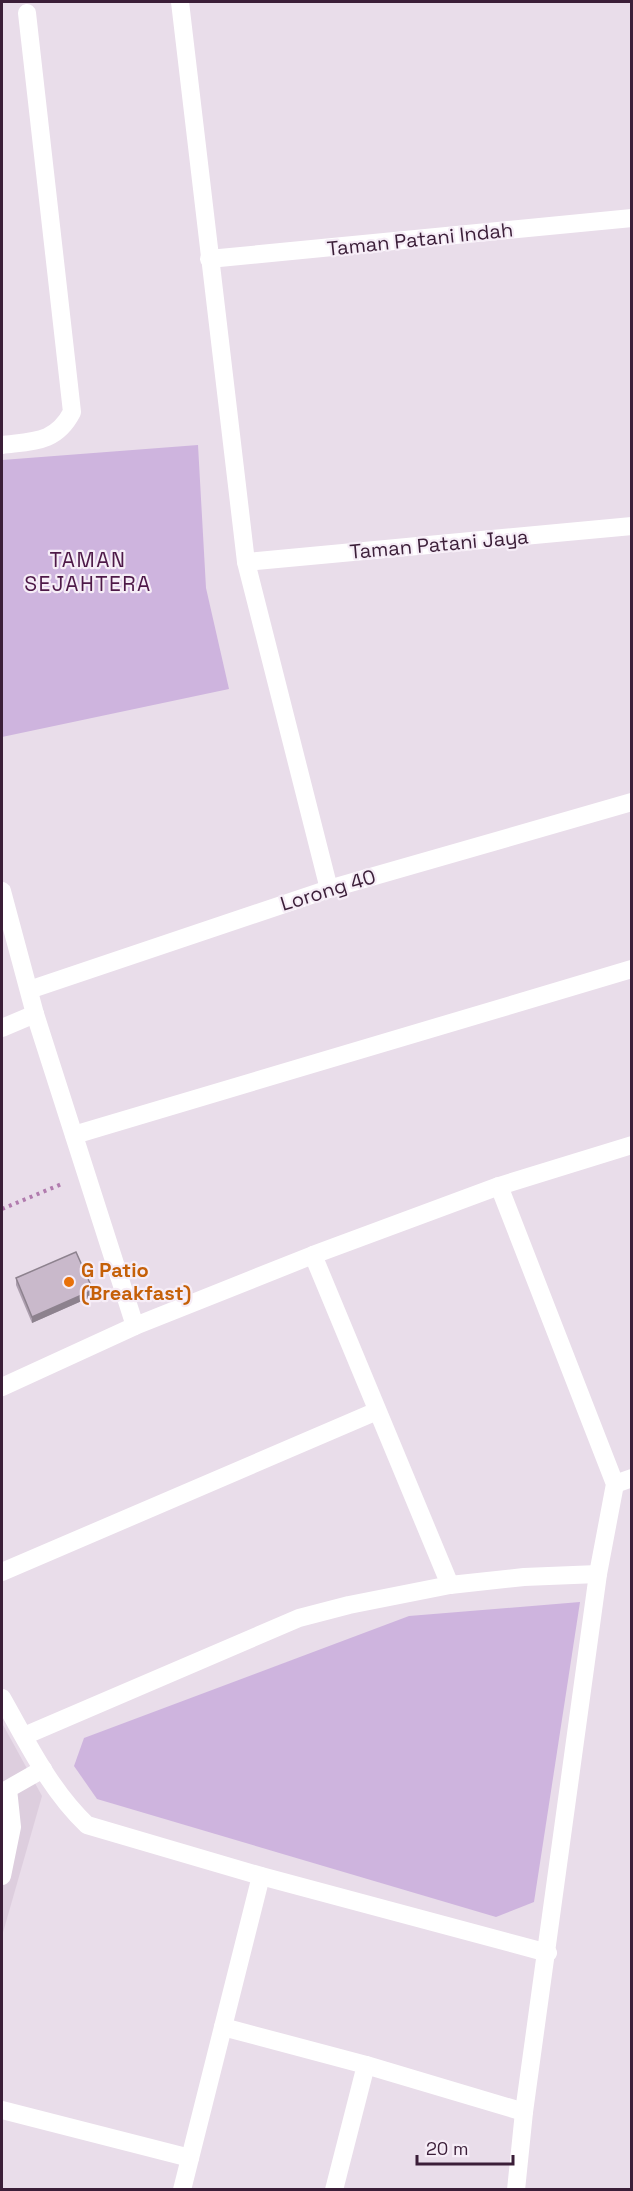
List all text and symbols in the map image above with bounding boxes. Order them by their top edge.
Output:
street label: Taman Patani Indah [326,216,514,262]
street label: Taman Patani Jaya [348,523,530,565]
district label: TAMAN SEJAHTERA [24,546,152,597]
street label: Lorong 40 [277,863,379,917]
place label: G Patio (Breakfast) [81,1257,191,1306]
marker: G Patio (Breakfast) [62,1275,76,1289]
scale bar [417,2128,513,2166]
text: 20 m [426,2137,469,2160]

